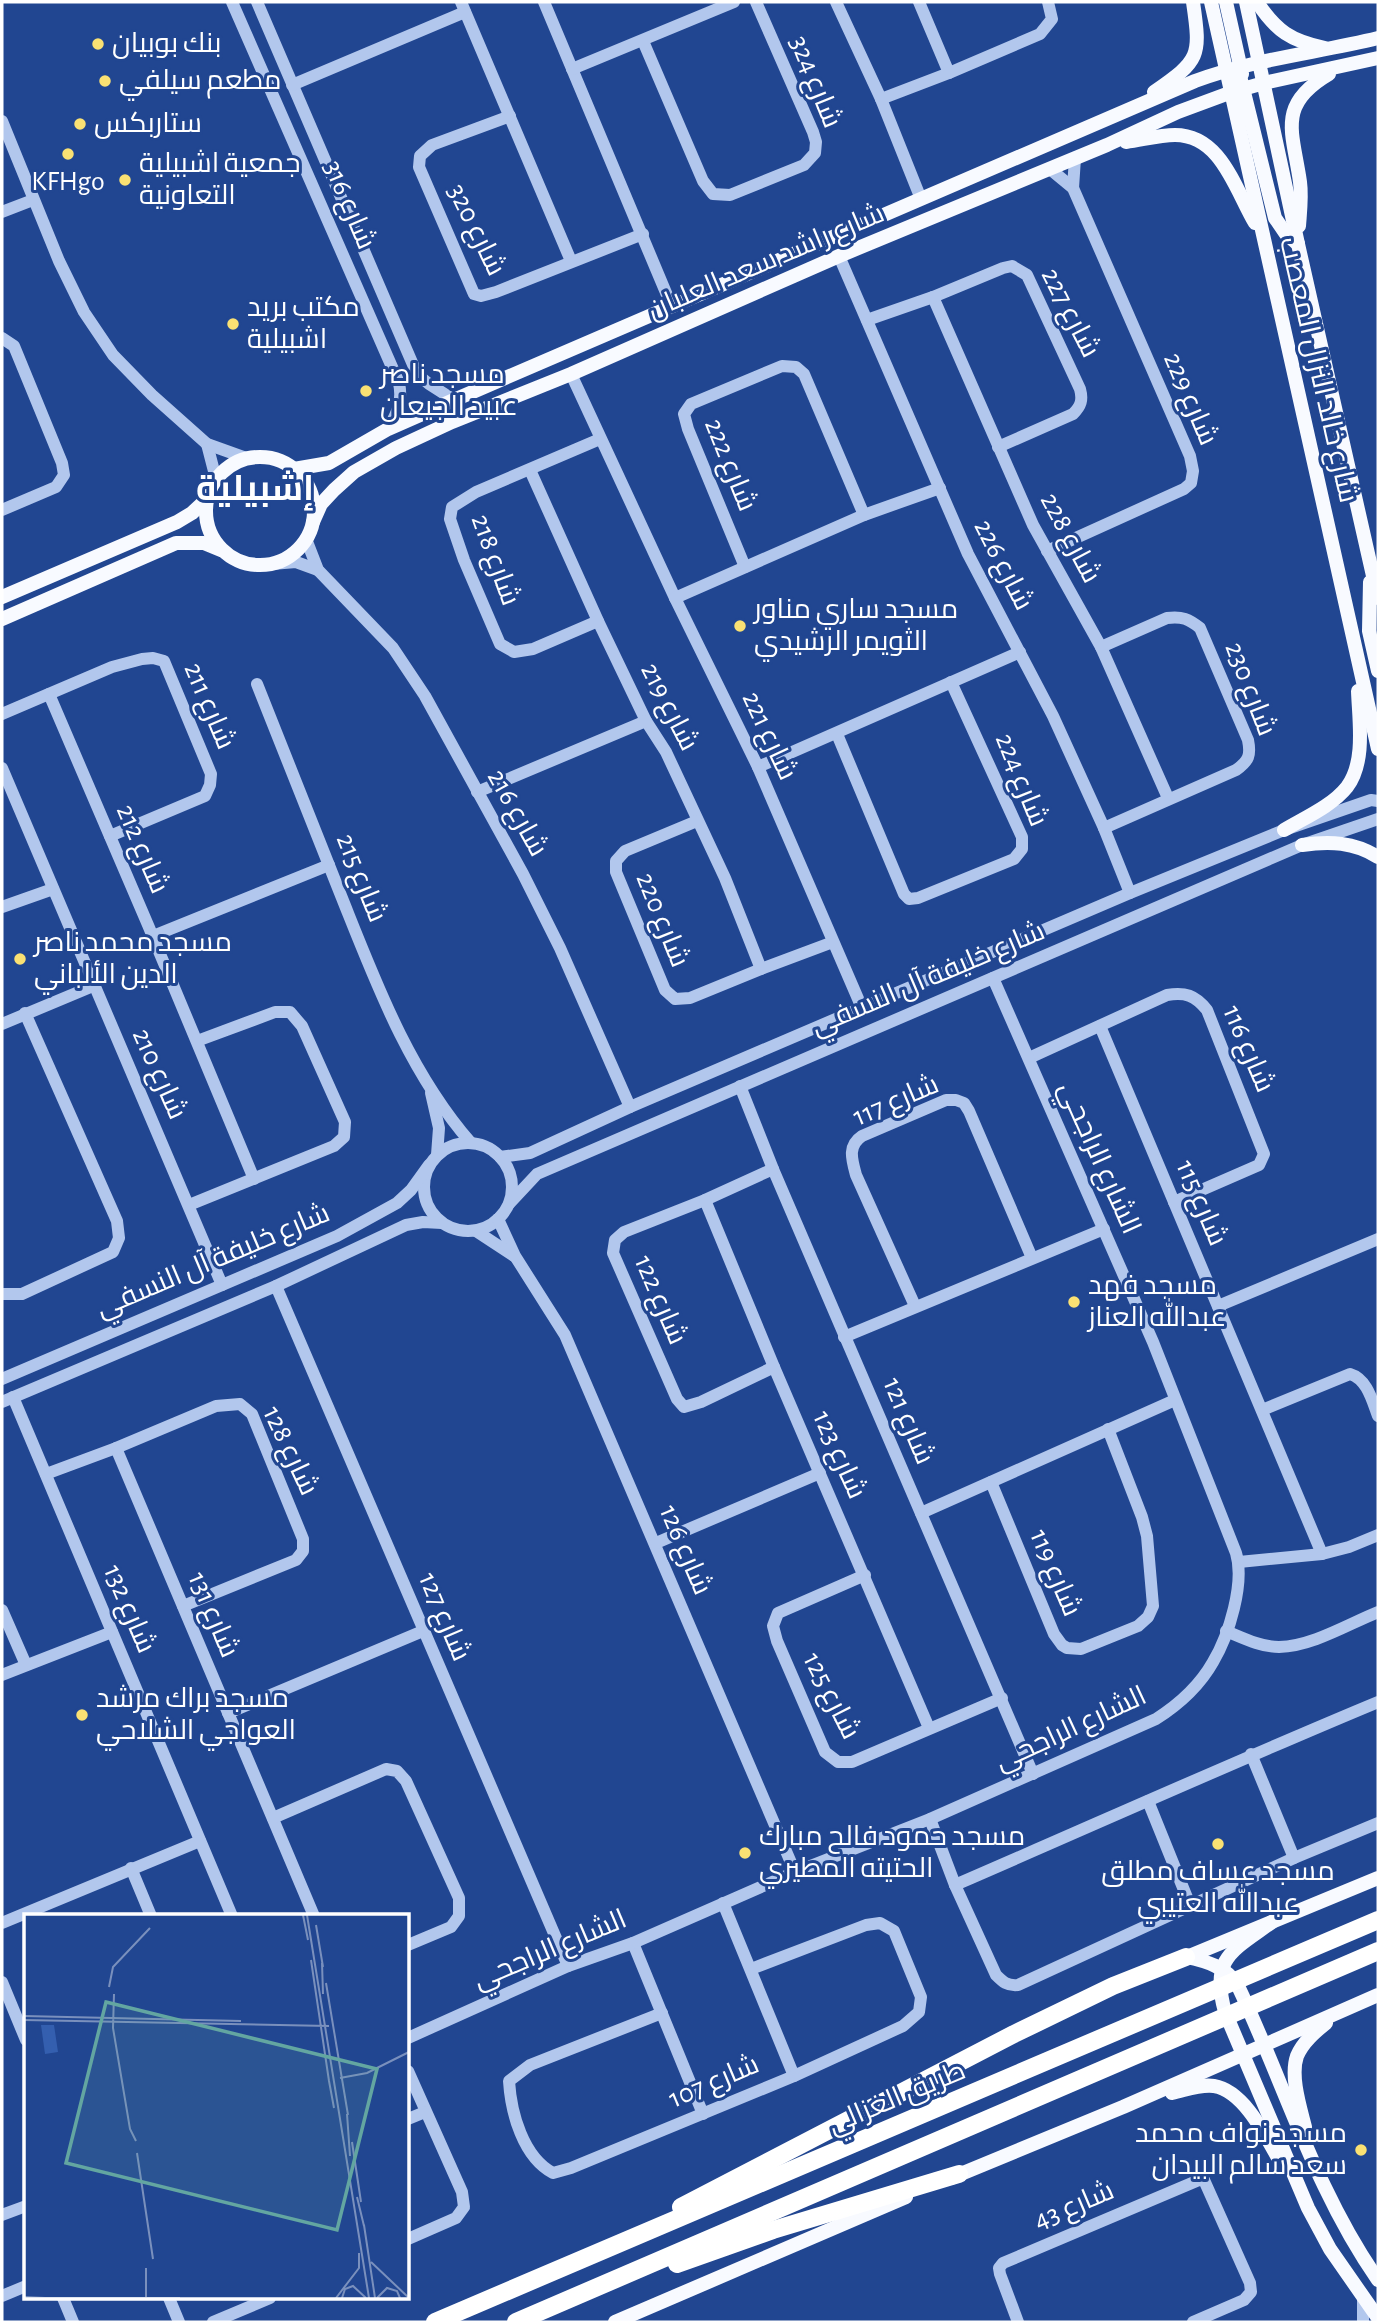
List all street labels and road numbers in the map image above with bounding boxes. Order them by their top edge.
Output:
street label: شارع 324 [781,32,847,133]
street label: شارع 316 [315,156,381,255]
street label: شارع 320 [439,179,511,281]
street label: شارع راشد سعد العلبان [643,199,889,327]
street label: شارع خالد النزال المعصب [1271,234,1363,506]
street label: شارع 227 [1033,263,1105,363]
street label: شارع 229 [1155,348,1223,451]
street label: شارع 222 [696,414,762,516]
street label: شارع 228 [1032,488,1106,589]
street label: شارع 218 [463,510,525,610]
street label: شارع 226 [966,515,1038,616]
street label: شارع 230 [1217,638,1282,741]
street label: شارع 211 [176,658,241,754]
street label: شارع 219 [632,658,704,757]
street label: شارع 221 [734,687,802,786]
street label: شارع 224 [987,729,1053,832]
street label: شارع 216 [479,764,553,863]
street label: شارع 212 [108,800,174,899]
street label: شارع 215 [328,829,392,927]
street label: شارع 220 [628,868,694,972]
street label: شارع خليفة آل النسفي [806,914,1051,1046]
street label: شارع 116 [1215,1001,1280,1098]
street label: شارع 210 [124,1024,192,1125]
street label: شارع 117 [849,1070,944,1134]
street label: الشارع الراجحي [1048,1077,1146,1241]
street label: شارع 115 [1168,1156,1232,1251]
street label: شارع خليفة آل النسفي [91,1196,336,1328]
street label: شارع 122 [626,1251,692,1350]
street label: شارع 121 [875,1373,940,1469]
street label: شارع 128 [255,1402,324,1501]
street label: شارع 123 [805,1407,872,1504]
street label: شارع 126 [651,1501,717,1600]
street label: شارع 119 [1022,1525,1087,1622]
street label: شارع 132 [95,1560,161,1658]
street label: شارع 131 [180,1568,244,1663]
street label: شارع 127 [410,1568,476,1666]
street label: شارع 125 [795,1648,865,1745]
street label: الشارع الراجحي [991,1681,1153,1782]
street label: الشارع الراجحي [469,1904,633,2000]
street label: شارع 107 [664,2050,764,2116]
street label: طريق الغزالي [824,2057,972,2145]
street label: شارع 43 [1030,2176,1119,2238]

